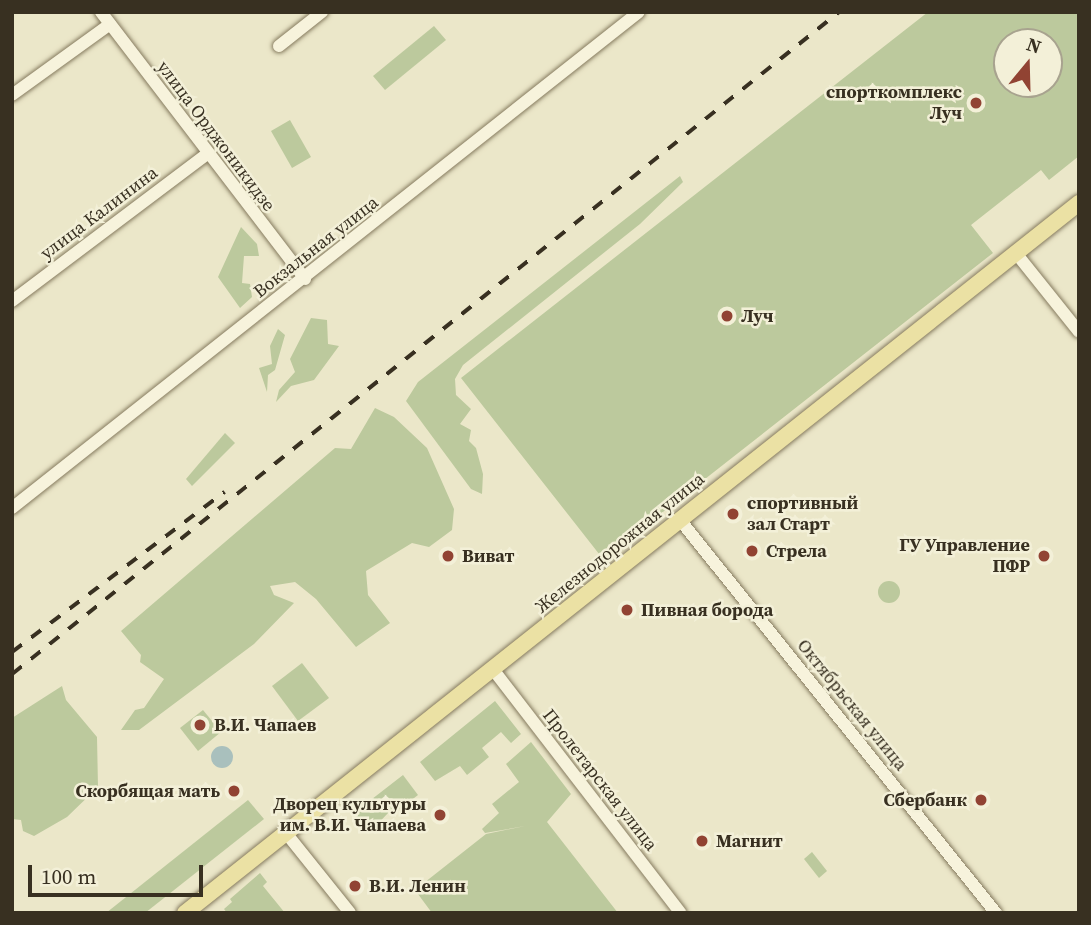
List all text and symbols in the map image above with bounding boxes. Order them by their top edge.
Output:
north arrow [993,28,1063,98]
text: N [1023,30,1045,60]
street label: улица Орджоникидзе [152,57,280,215]
place label: спорткомплекс Луч [826,82,962,124]
marker: спорткомплекс Луч [968,95,984,111]
street label: улица Калинина [36,162,162,264]
street label: Вокзальная улица [249,192,383,302]
place label: Луч [741,305,774,327]
marker: Луч [719,308,735,324]
street label: Железнодорожная улица [531,468,709,618]
place label: спортивный зал Старт [747,493,858,536]
marker: спортивный зал Старт [725,506,741,522]
place label: ГУ Управление ПФР [899,535,1030,578]
place label: Стрела [766,540,827,562]
marker: Стрела [744,543,760,559]
place label: Виват [462,545,514,567]
marker: Виват [440,548,456,564]
marker: ГУ Управление ПФР [1036,548,1052,564]
place label: Пивная борода [641,599,773,621]
marker: Пивная борода [619,602,635,618]
street label: Октябрьская улица [792,635,912,775]
street label: Пролетарская улица [538,705,662,855]
place label: В.И. Чапаев [214,714,316,736]
marker: В.И. Чапаев [192,717,208,733]
place label: Скорбящая мать [75,780,220,802]
marker: Скорбящая мать [226,783,242,799]
place label: Сбербанк [883,789,967,811]
marker: Сбербанк [973,792,989,808]
place label: Дворец культуры им. В.И. Чапаева [273,794,426,836]
marker: Дворец культуры им. В.И. Чапаева [432,807,448,823]
place label: Магнит [716,830,783,852]
marker: Магнит [694,833,710,849]
scale bar [32,852,206,896]
text: 100 m [41,862,96,891]
place label: В.И. Ленин [369,875,466,897]
marker: В.И. Ленин [347,878,363,894]

